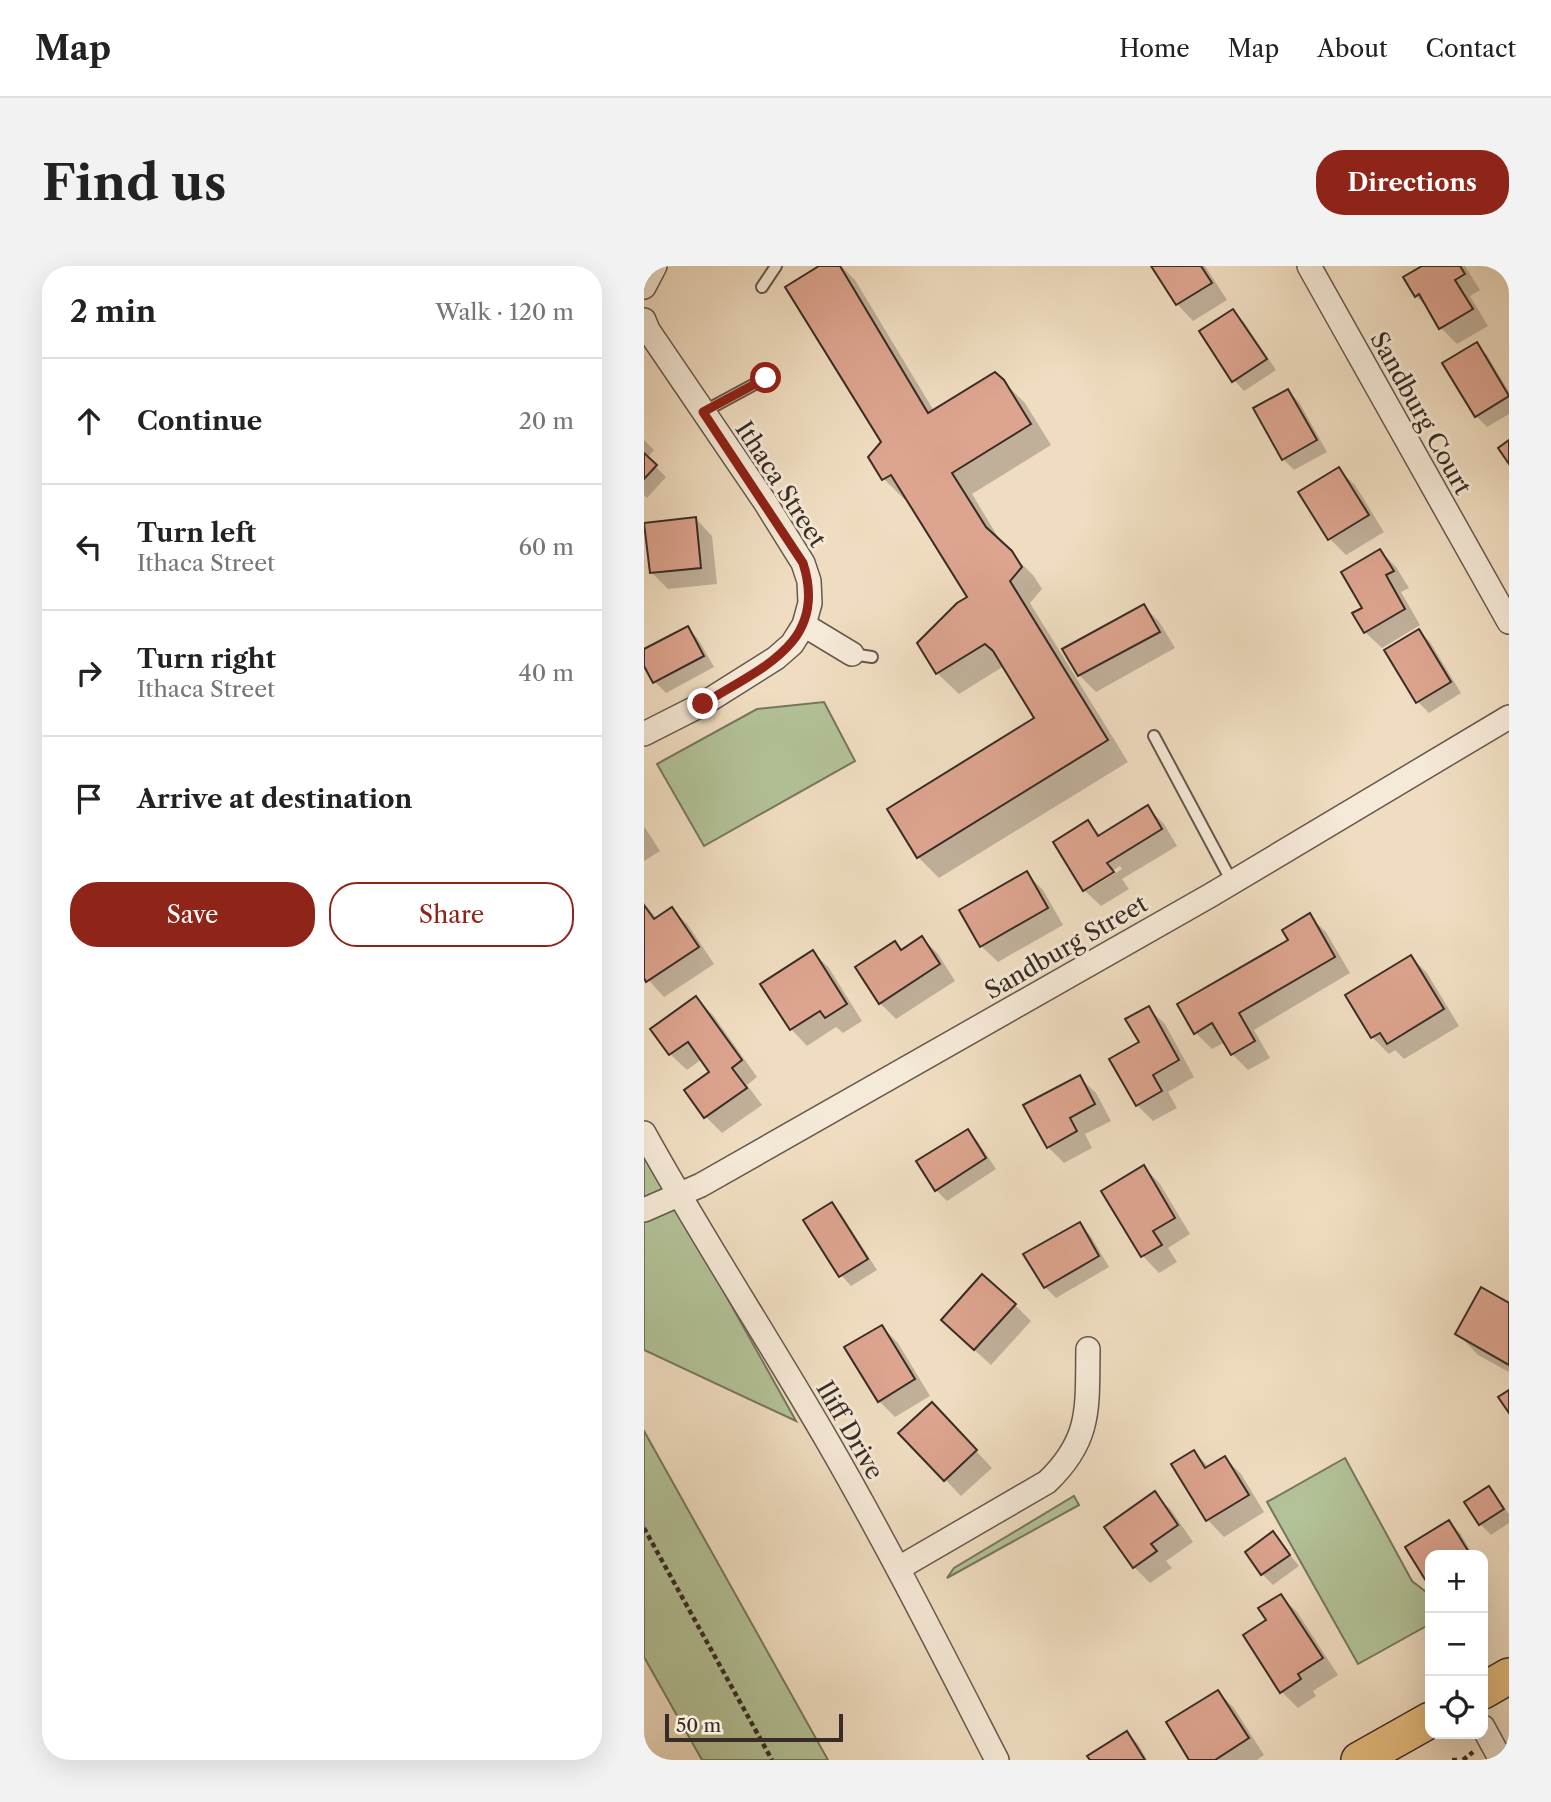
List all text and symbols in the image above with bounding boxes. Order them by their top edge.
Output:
text: Map [35,28,111,69]
text: Home [1119,34,1190,63]
text: Map [1228,34,1279,63]
text: About [1317,34,1388,63]
text: Contact [1426,34,1516,63]
button: Directions [1316,150,1509,215]
text: Find us [42,152,226,213]
text: 2 min [70,293,156,330]
text: Walk · 120 m [435,298,574,326]
street label: Sandburg Court [1364,327,1478,500]
route start [750,362,781,393]
icon: ahead [70,402,108,440]
text: Continue [137,405,262,437]
text: 20 m [519,407,574,435]
street label: Ithaca Street [730,416,833,553]
text: Turn left [137,517,256,549]
icon: left [70,528,108,566]
text: 60 m [518,533,574,561]
text: Ithaca Street [137,549,275,577]
text: Turn right [137,643,276,675]
icon: right [70,654,108,692]
text: 40 m [519,659,574,687]
text: Ithaca Street [137,675,275,703]
route end [687,688,718,719]
icon: arrive [70,780,108,818]
text: Arrive at destination [137,783,412,815]
button: Save [70,882,315,947]
button: Share [329,882,574,947]
street label: Sandburg Street [980,888,1153,1005]
street label: Iliff Drive [810,1376,890,1484]
map controls [1425,1550,1488,1739]
button: + [1425,1550,1488,1613]
button: − [1425,1613,1488,1676]
button: locate [1425,1676,1488,1739]
scale bar [665,1711,844,1743]
text: 50 m [676,1714,721,1737]

